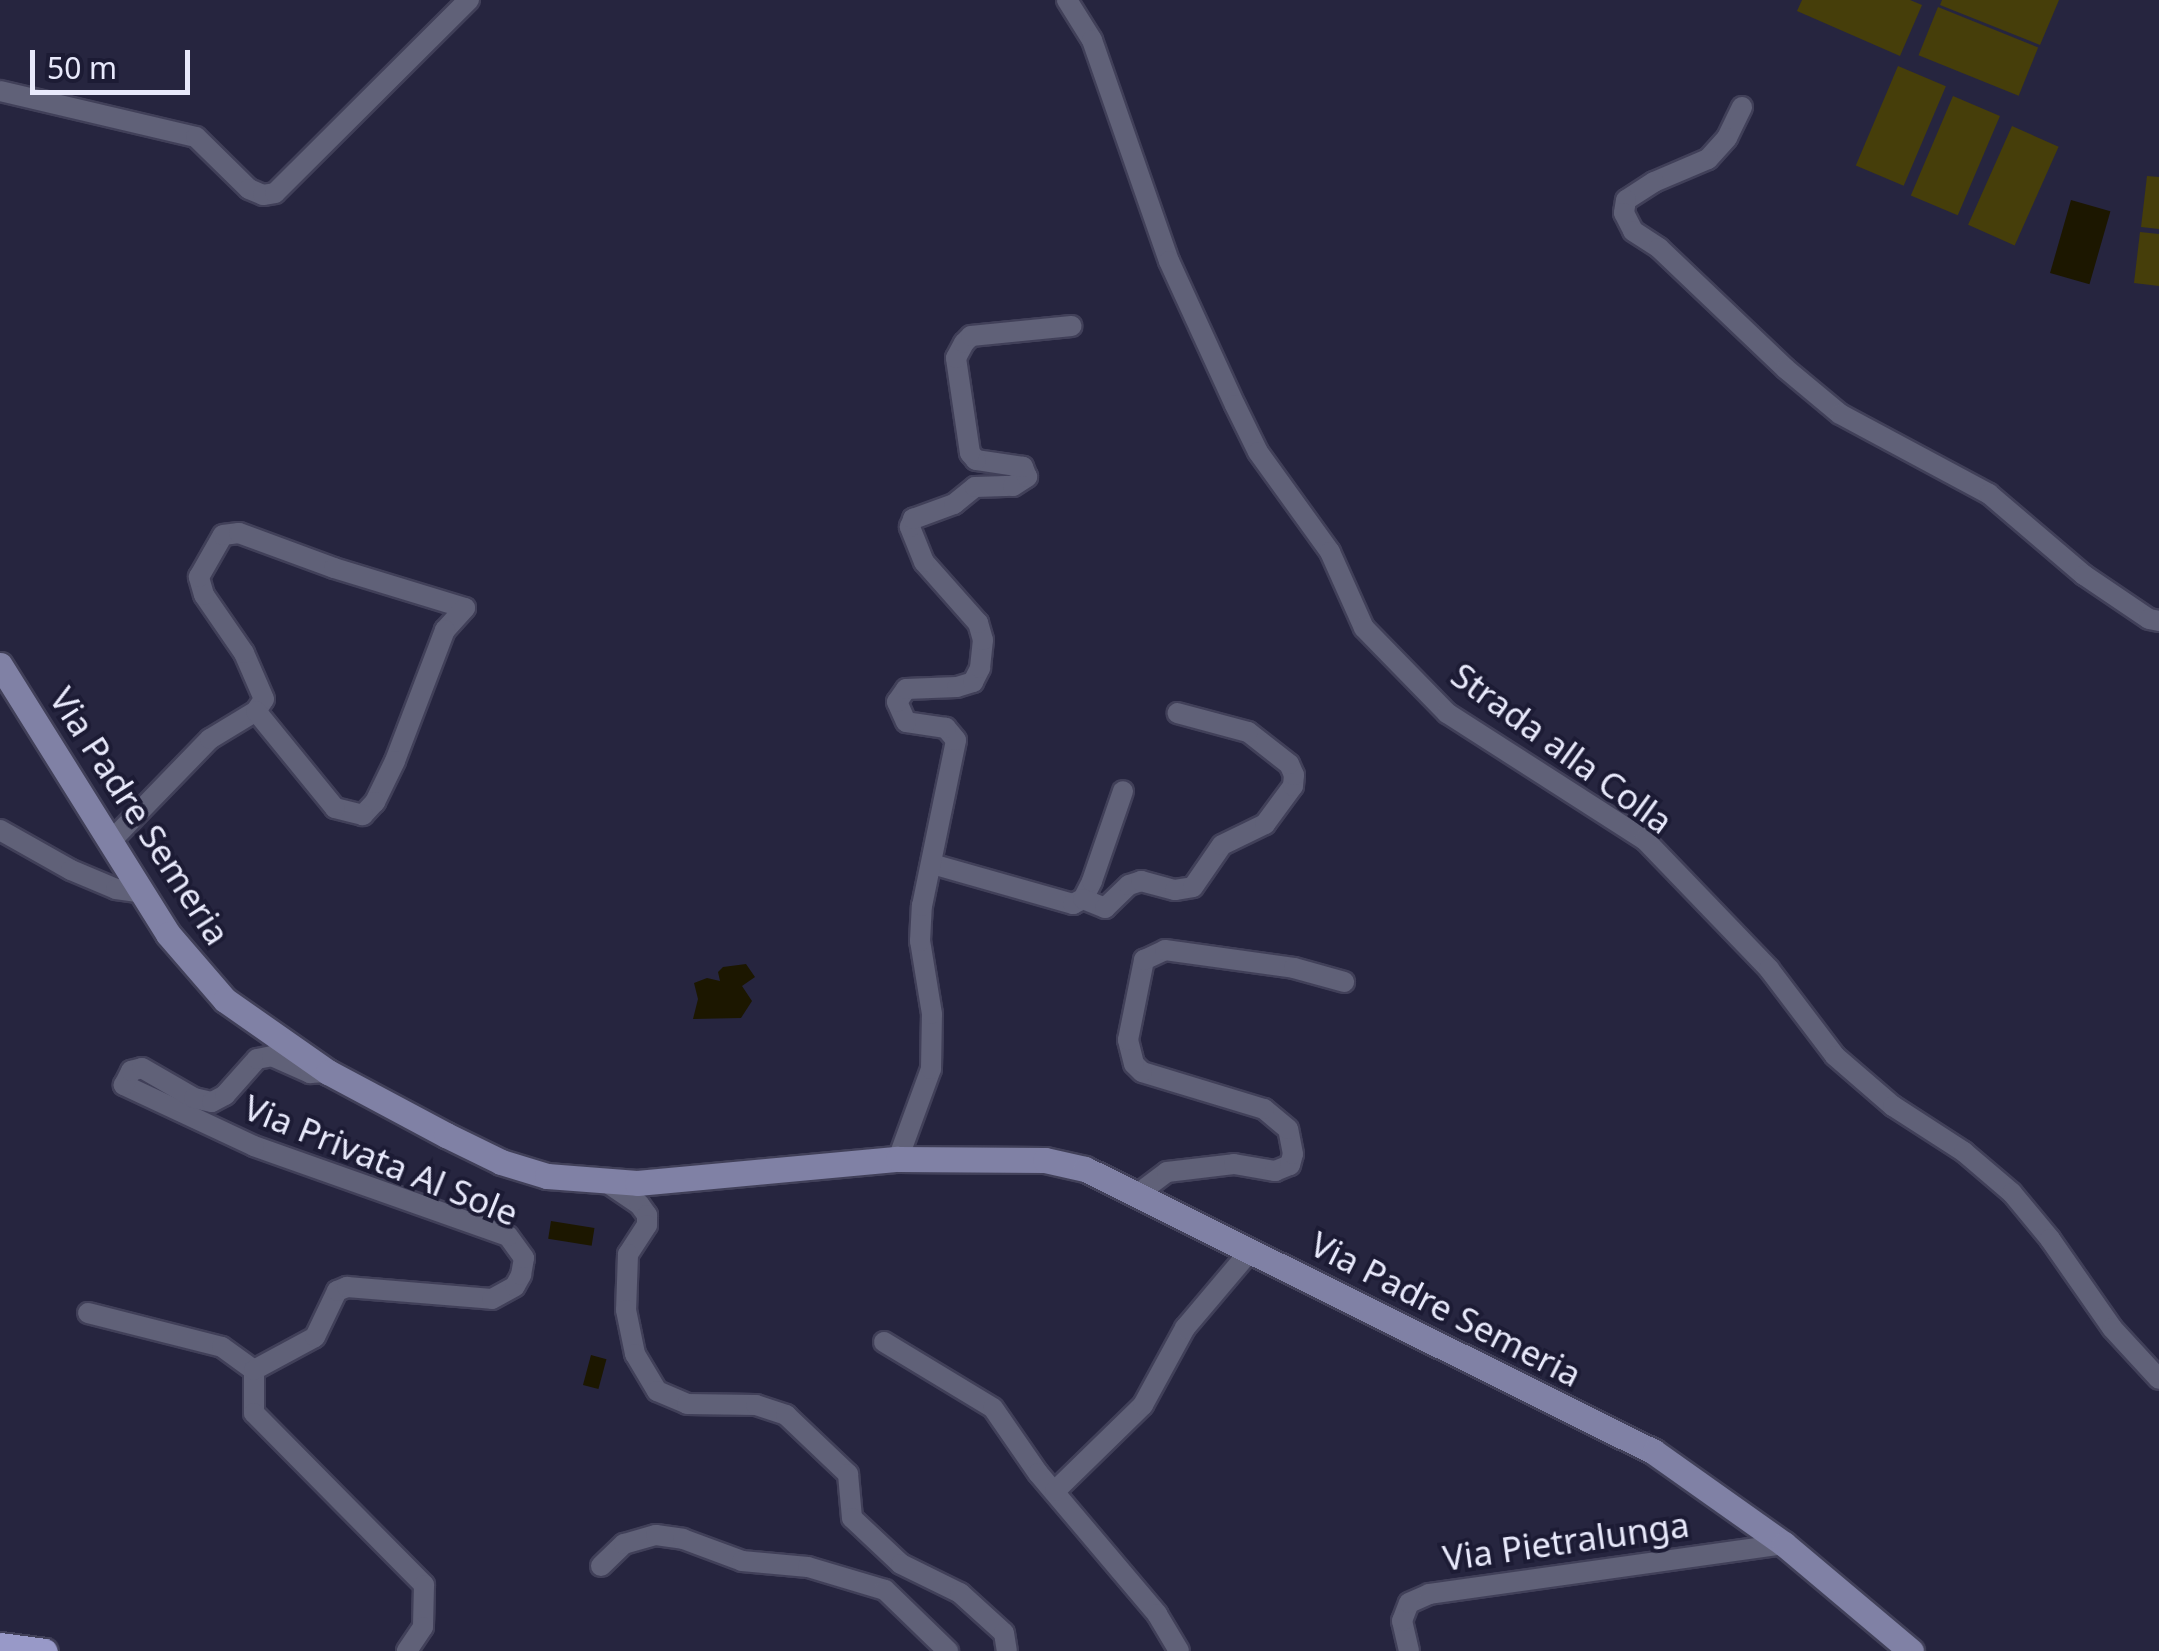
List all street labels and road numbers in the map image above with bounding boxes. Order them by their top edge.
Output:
street label: Strada alla Colla [1443,654,1681,842]
street label: Via Padre Semeria [41,680,239,952]
street label: Via Privata Al Sole [238,1086,524,1234]
street label: Via Padre Semeria [1304,1223,1588,1395]
street label: Via Pietralunga [1440,1503,1692,1579]

